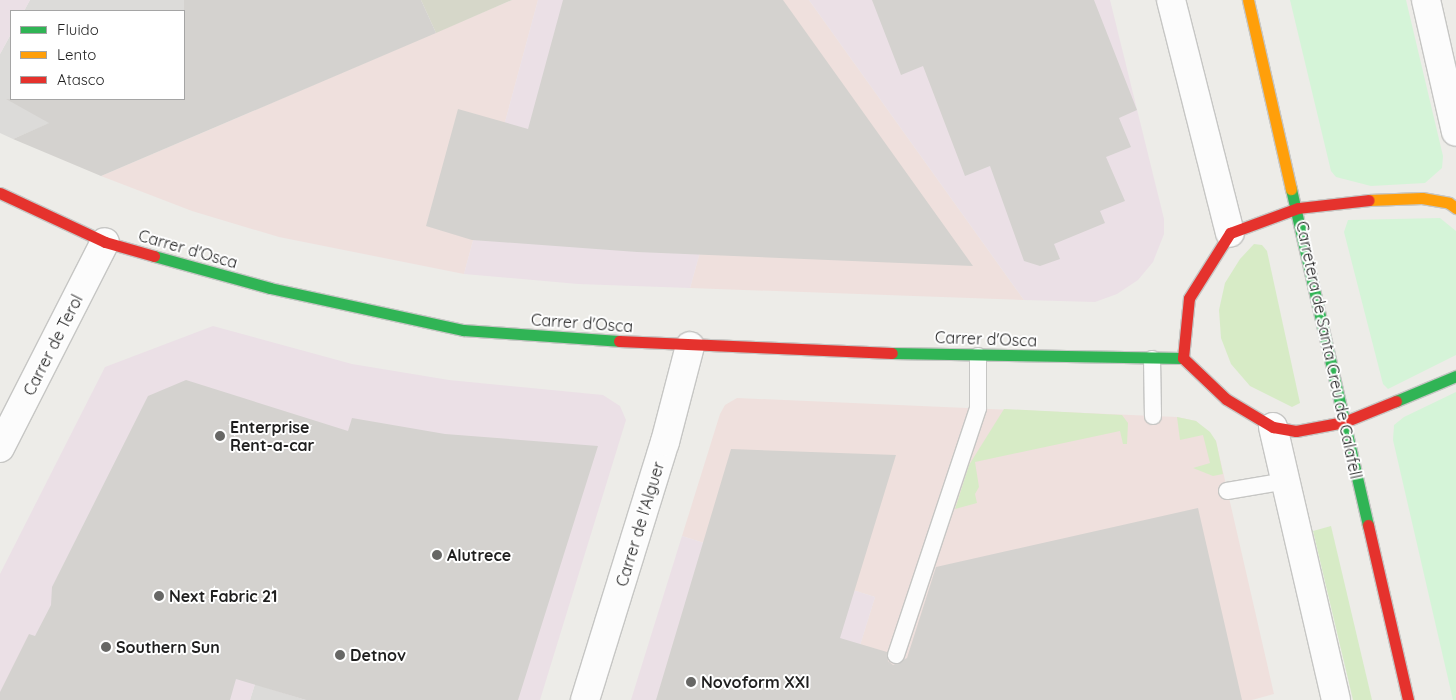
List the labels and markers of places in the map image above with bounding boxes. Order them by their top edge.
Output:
place label: Enterprise Rent-a-car [230,417,314,455]
marker: Enterprise Rent-a-car [214,430,226,442]
place label: Alutrece [447,545,511,565]
marker: Alutrece [431,549,443,561]
place label: Next Fabric 21 [169,586,277,606]
marker: Next Fabric 21 [153,590,165,602]
place label: Southern Sun [116,637,220,657]
marker: Southern Sun [100,641,112,653]
place label: Detnov [350,645,406,665]
marker: Detnov [334,649,346,661]
place label: Novoform XXI [701,672,810,692]
marker: Novoform XXI [685,676,697,688]

